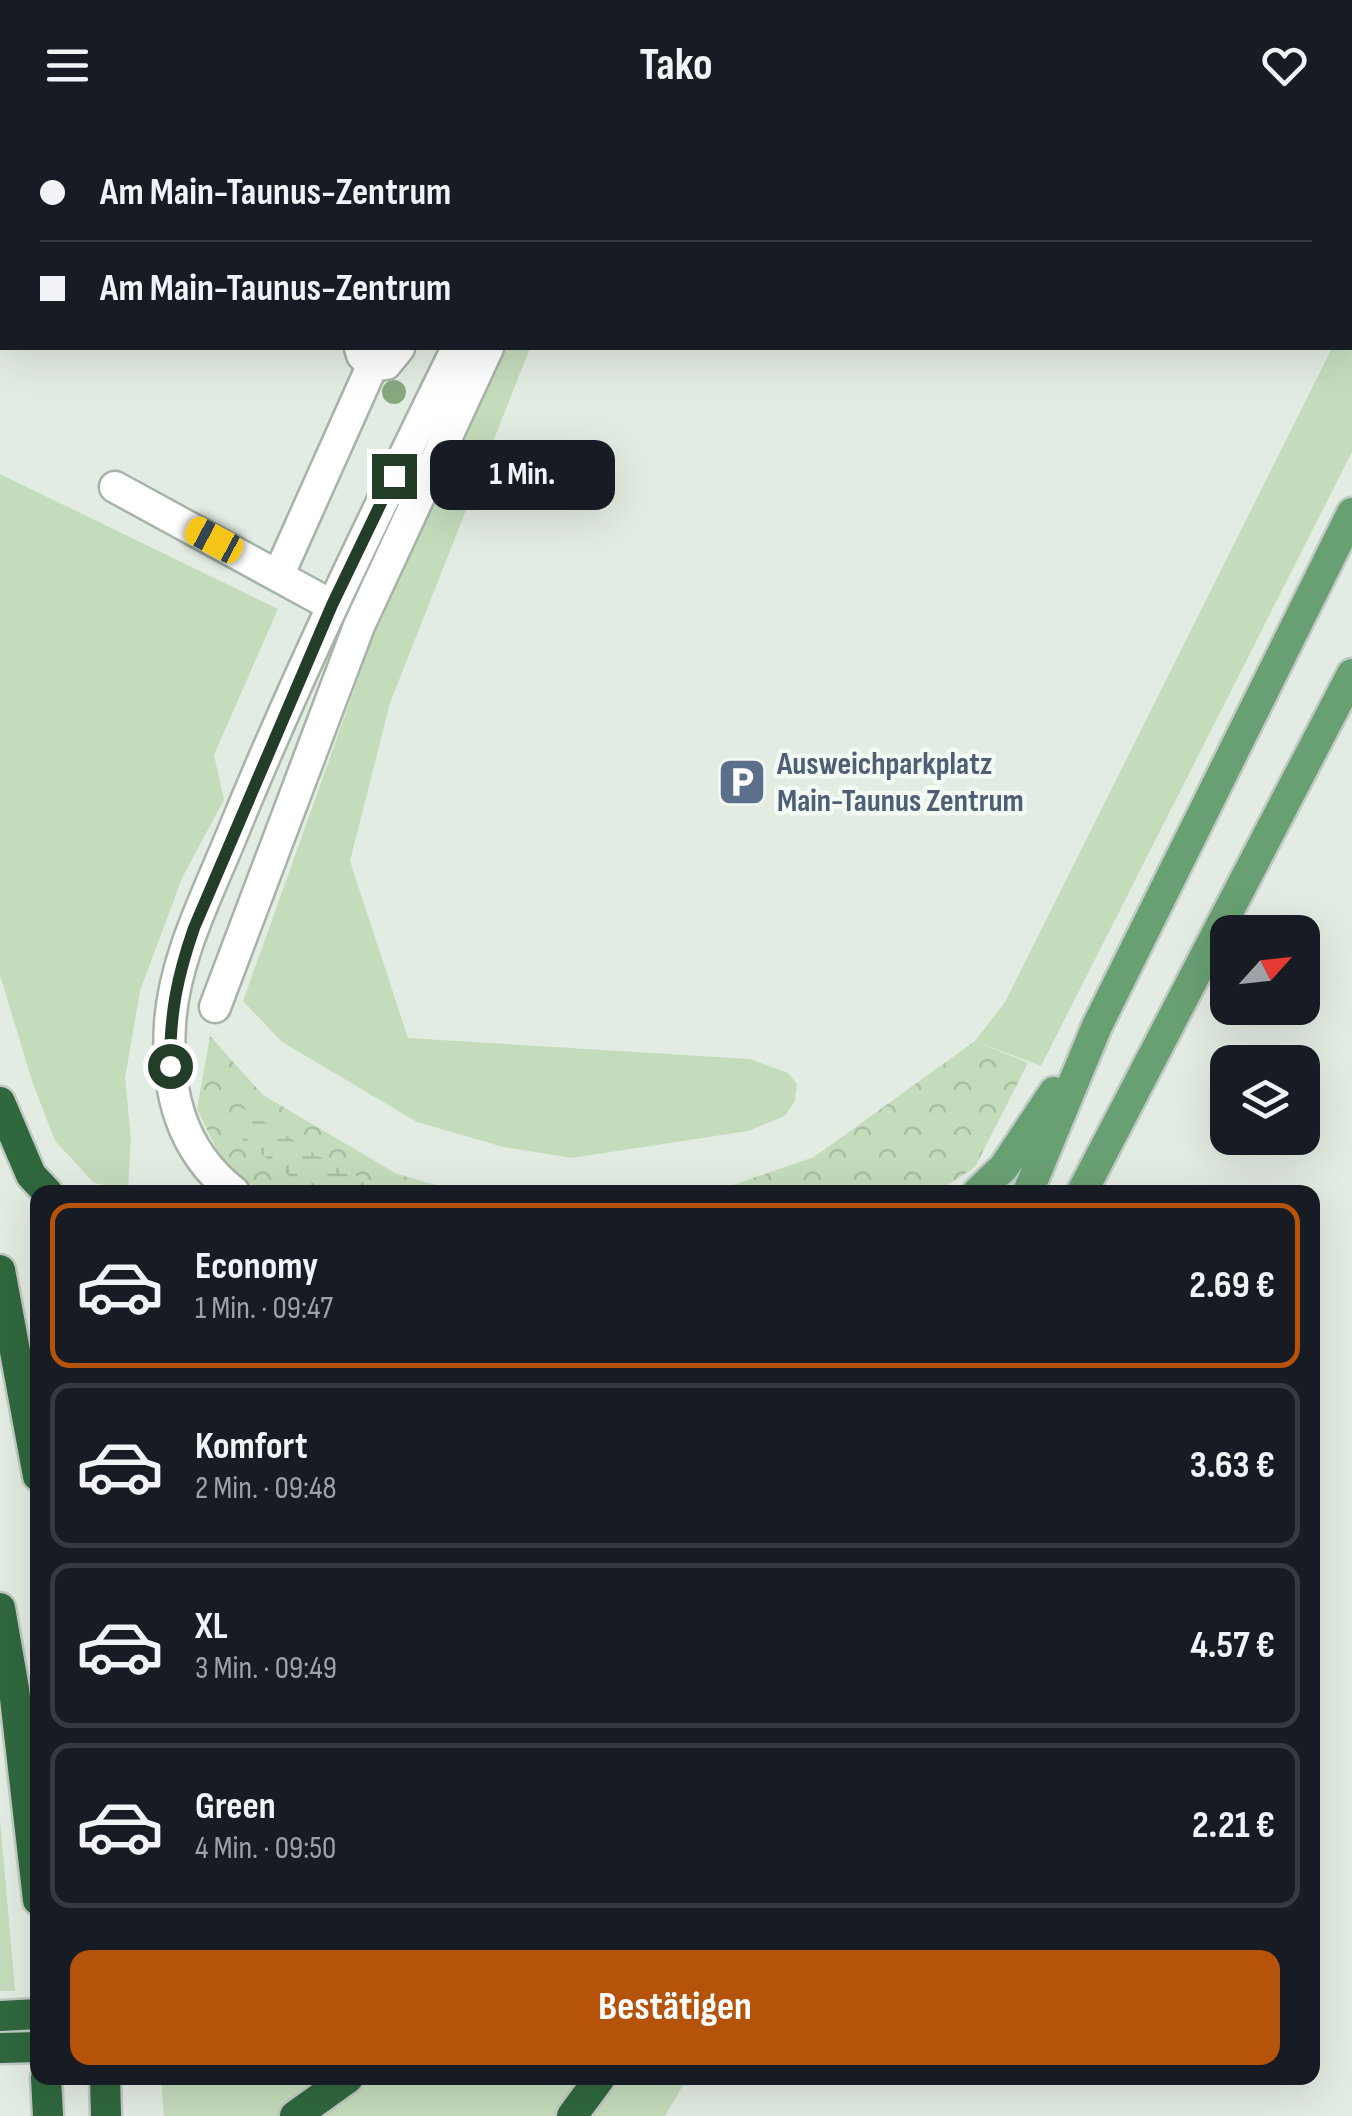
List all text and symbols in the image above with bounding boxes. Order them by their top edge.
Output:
icon: menu [40,38,95,93]
text: Tako [639,38,713,93]
icon: heart [1257,38,1312,93]
text: Am Main-Taunus-Zentrum [100,170,451,215]
text: Am Main-Taunus-Zentrum [100,266,451,311]
callout: 1 Min. [429,441,614,511]
route end [372,454,417,499]
text: 1 Min. [490,455,555,494]
car [180,513,248,567]
place label: Ausweichparkplatz Main-Taunus Zentrum [776,745,1024,821]
parking icon: Ausweichparkplatz Main-Taunus Zentrum [716,756,768,808]
north arrow [1210,915,1320,1025]
map controls [1210,915,1320,1155]
route start [148,1044,193,1089]
button: layers [1210,1045,1320,1155]
icon: car [75,1241,165,1331]
text: Economy [195,1244,318,1289]
text: 2.69 € [1189,1263,1275,1308]
text: 1 Min. · 09:47 [195,1289,333,1328]
icon: car [75,1421,165,1511]
text: Komfort [195,1424,307,1469]
text: 3.63 € [1190,1443,1275,1488]
text: 2 Min. · 09:48 [195,1469,337,1508]
icon: car [75,1601,165,1691]
text: XL [195,1604,228,1649]
text: 4.57 € [1190,1623,1275,1668]
text: 3 Min. · 09:49 [195,1649,337,1688]
icon: car [75,1781,165,1871]
text: Green [195,1784,276,1829]
text: 2.21 € [1192,1803,1275,1848]
text: 4 Min. · 09:50 [195,1829,336,1868]
button: Bestätigen [70,1950,1280,2065]

